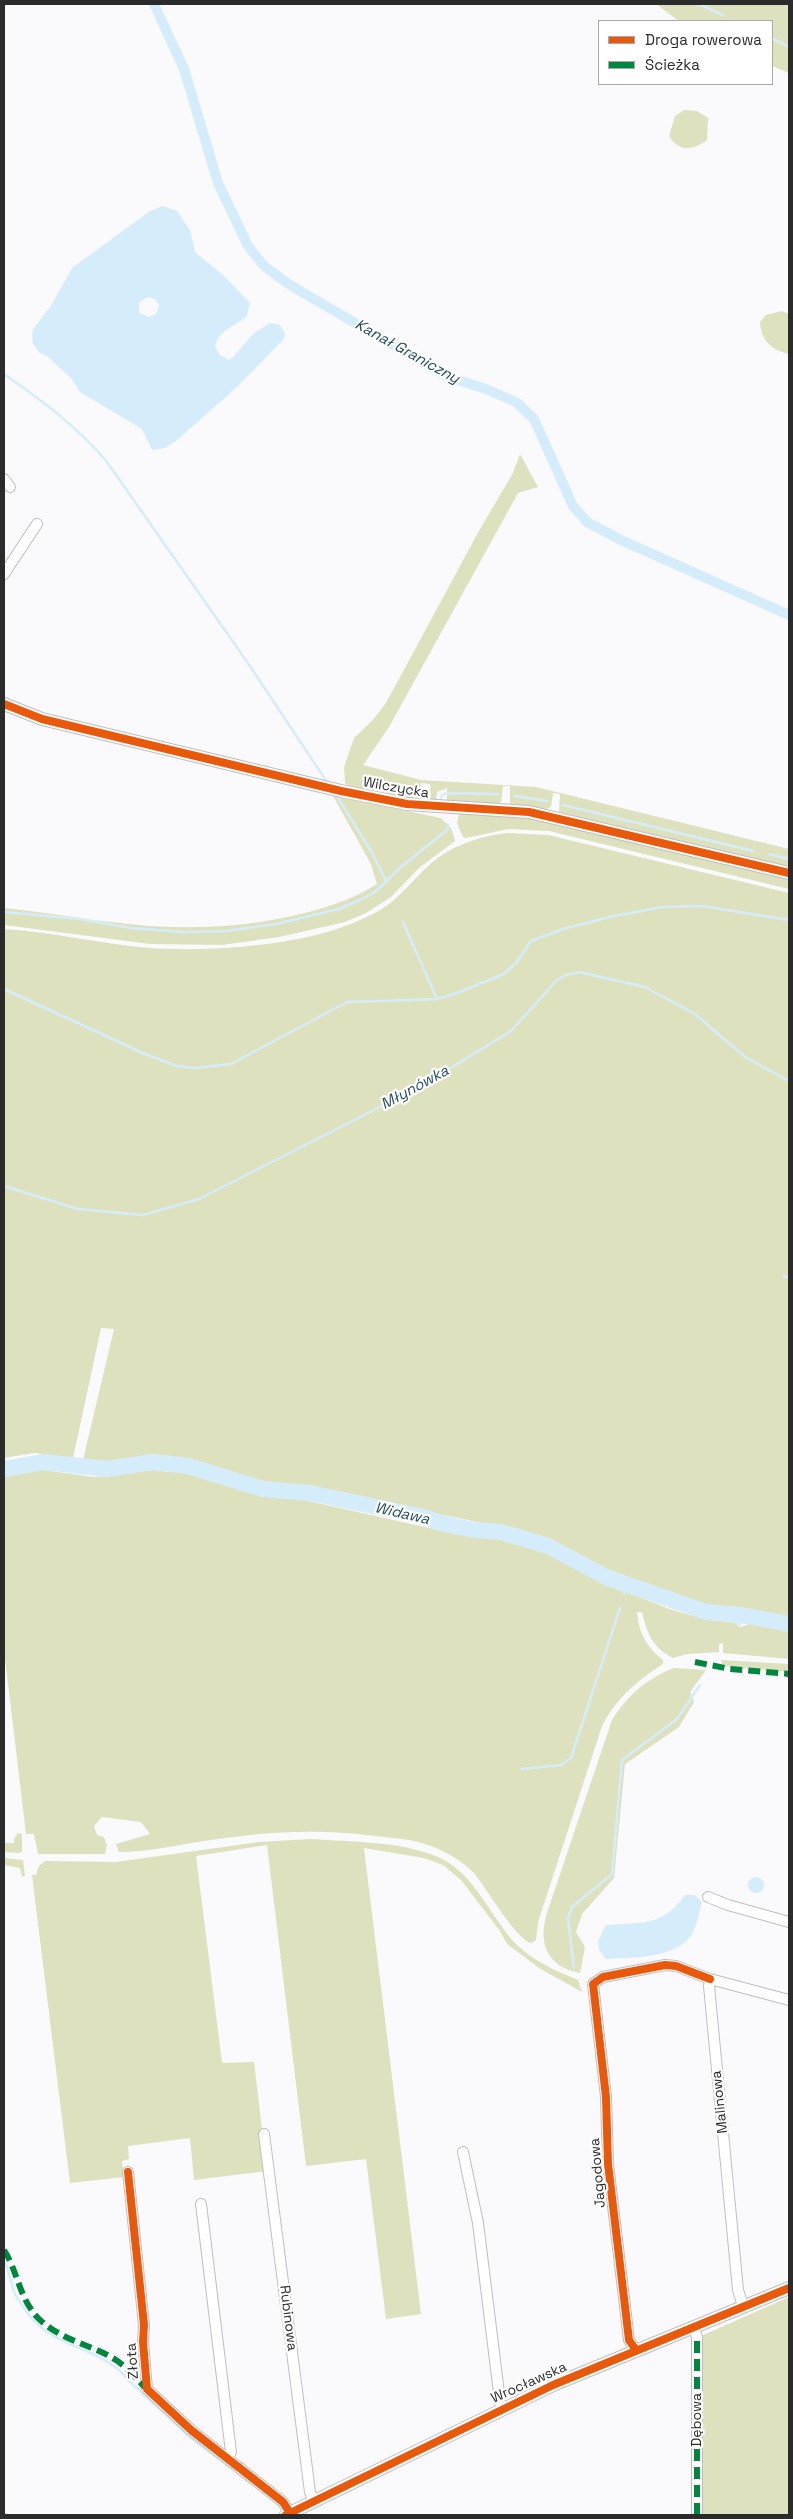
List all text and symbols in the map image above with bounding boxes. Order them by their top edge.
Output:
legend [598,20,773,85]
text: Droga rowerowa [645,30,762,49]
text: Ścieżka [645,55,700,74]
water label: Kanał Graniczny [352,316,462,388]
street label: Wilczycka [362,774,430,802]
water label: Młynówka [378,1062,452,1114]
water label: Widawa [373,1499,431,1529]
street label: Malinowa [708,2070,732,2134]
street label: Jagodowa [587,2137,609,2209]
street label: Rubinowa [276,2284,300,2352]
street label: Złota [123,2342,143,2380]
street label: Wrocławska [488,2359,570,2407]
street label: Dębowa [689,2393,705,2447]

